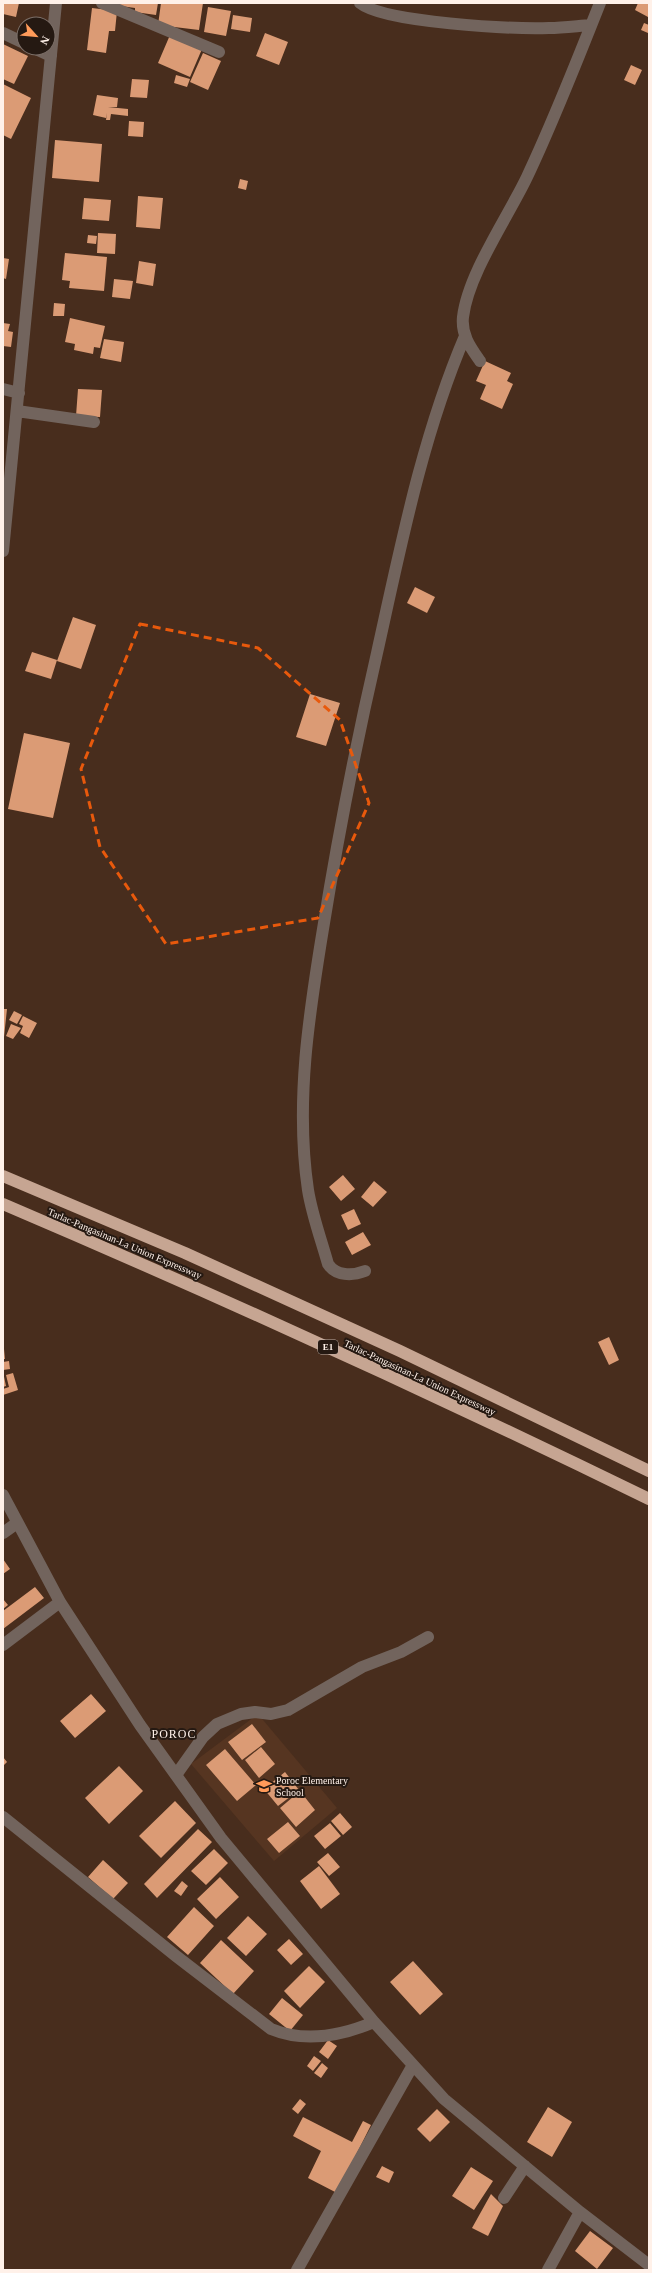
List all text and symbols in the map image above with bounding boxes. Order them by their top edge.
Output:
north arrow [16,16,56,56]
text: N [38,34,52,47]
street label: Tarlac-Pangasinan-La Union Expressway [46,1206,203,1281]
street label: Tarlac-Pangasinan-La Union Expressway [342,1337,497,1417]
road number: E1 [318,1340,338,1354]
district label: POROC [151,1727,197,1741]
place label: Poroc Elementary School [276,1775,348,1798]
school or university icon: Poroc Elementary School [255,1777,273,1795]

